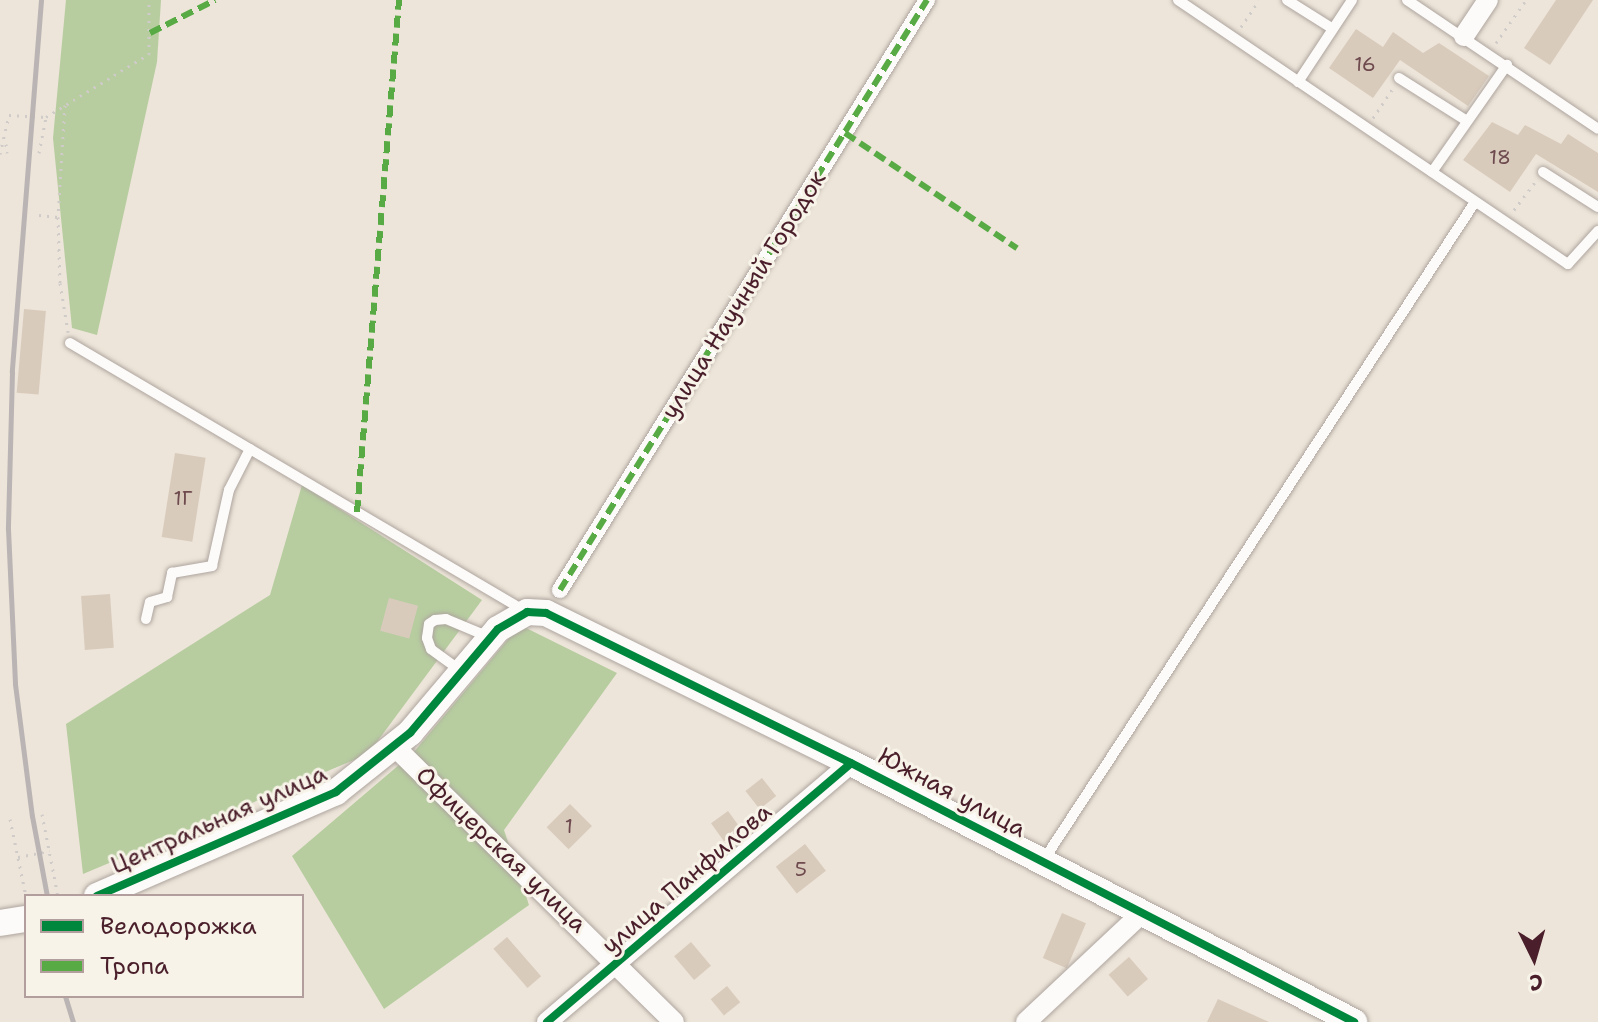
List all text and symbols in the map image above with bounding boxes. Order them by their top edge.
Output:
house number: 16 [1354,52,1376,76]
house number: 18 [1489,145,1511,169]
street label: улица Научный Городок [656,166,832,424]
house number: 1Г [174,486,192,510]
street label: Южная улица [873,742,1031,844]
street label: Центральная улица [106,759,332,881]
street label: Офицерская улица [410,761,592,939]
street label: улица Панфилова [596,798,778,960]
house number: 1 [565,814,573,838]
house number: 5 [795,857,807,881]
legend [24,894,304,998]
text: Велодорожка [100,910,257,942]
north arrow [1494,918,1574,998]
text: Тропа [100,950,169,982]
text: С [1528,967,1544,997]

